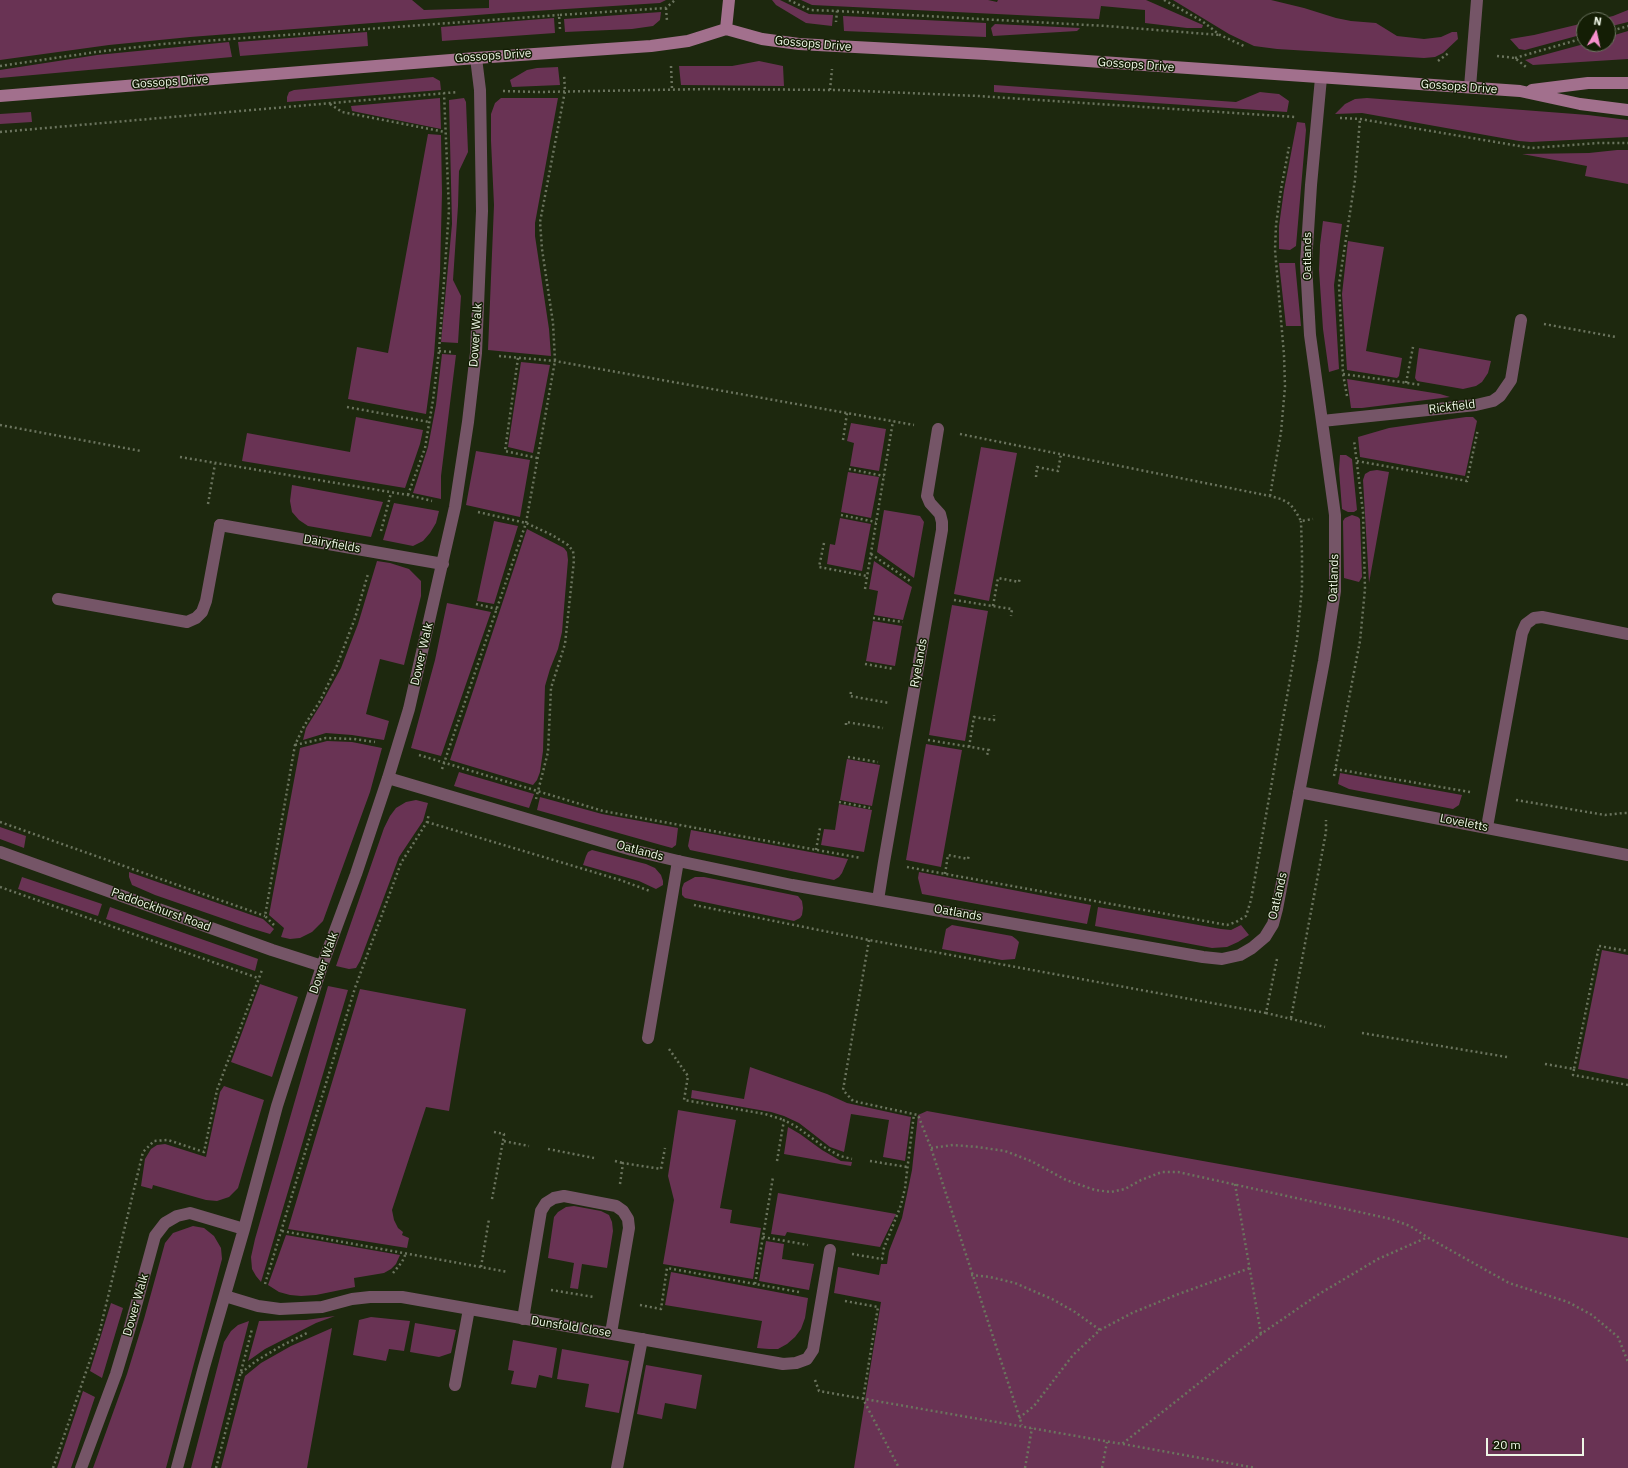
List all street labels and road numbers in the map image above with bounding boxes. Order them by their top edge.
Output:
street label: Gossops Drive [774,33,852,55]
street label: Gossops Drive [454,46,532,66]
street label: Gossops Drive [1097,55,1175,75]
street label: Gossops Drive [131,72,209,92]
street label: Gossops Drive [1420,77,1498,97]
street label: Oatlands [1301,232,1315,280]
street label: Dower Walk [467,302,485,368]
street label: Rickfield [1428,397,1476,417]
street label: Dairyfields [302,532,362,556]
street label: Oatlands [1326,554,1342,602]
street label: Dower Walk [408,621,436,687]
street label: Ryelands [908,637,930,689]
street label: Loveletts [1439,811,1489,835]
street label: Oatlands [615,838,665,864]
street label: Oatlands [1266,871,1290,921]
street label: Paddockhurst Road [109,885,213,935]
street label: Oatlands [933,902,983,924]
street label: Dower Walk [307,930,341,996]
street label: Dower Walk [120,1272,152,1338]
street label: Dunsfold Close [530,1314,612,1340]

